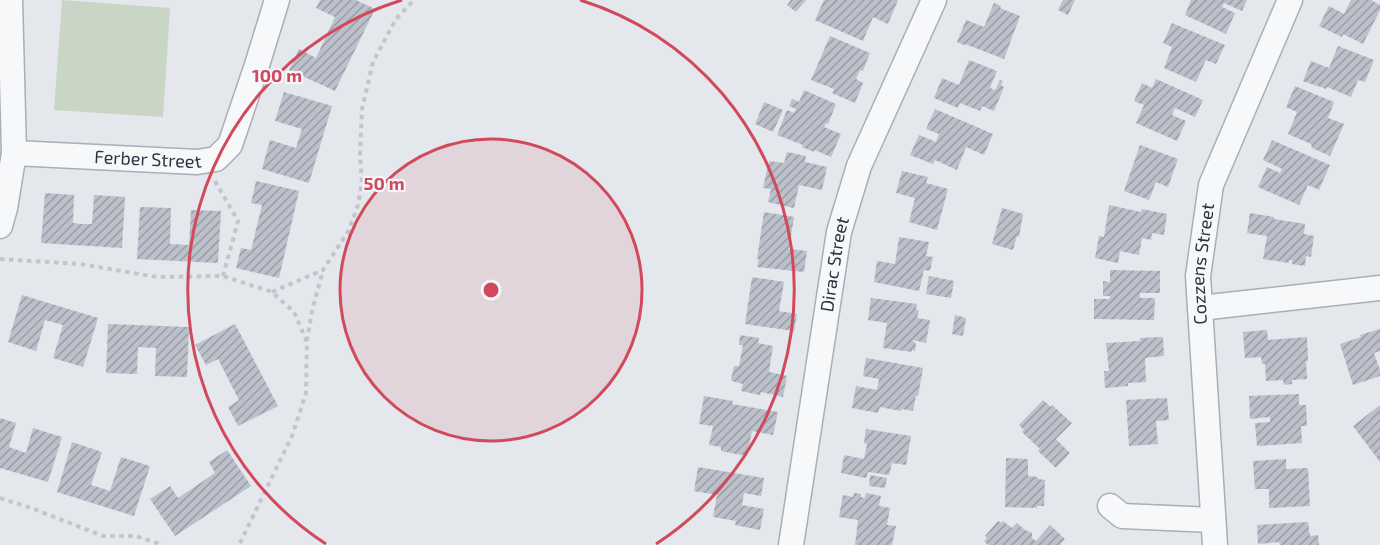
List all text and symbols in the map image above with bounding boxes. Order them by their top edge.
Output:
text: 100 m [252,64,302,86]
street label: Ferber Street [94,145,203,172]
text: 50 m [363,172,405,194]
street label: Cozzens Street [1186,201,1218,325]
street label: Dirac Street [815,214,853,313]
centre of rings [481,280,501,300]

